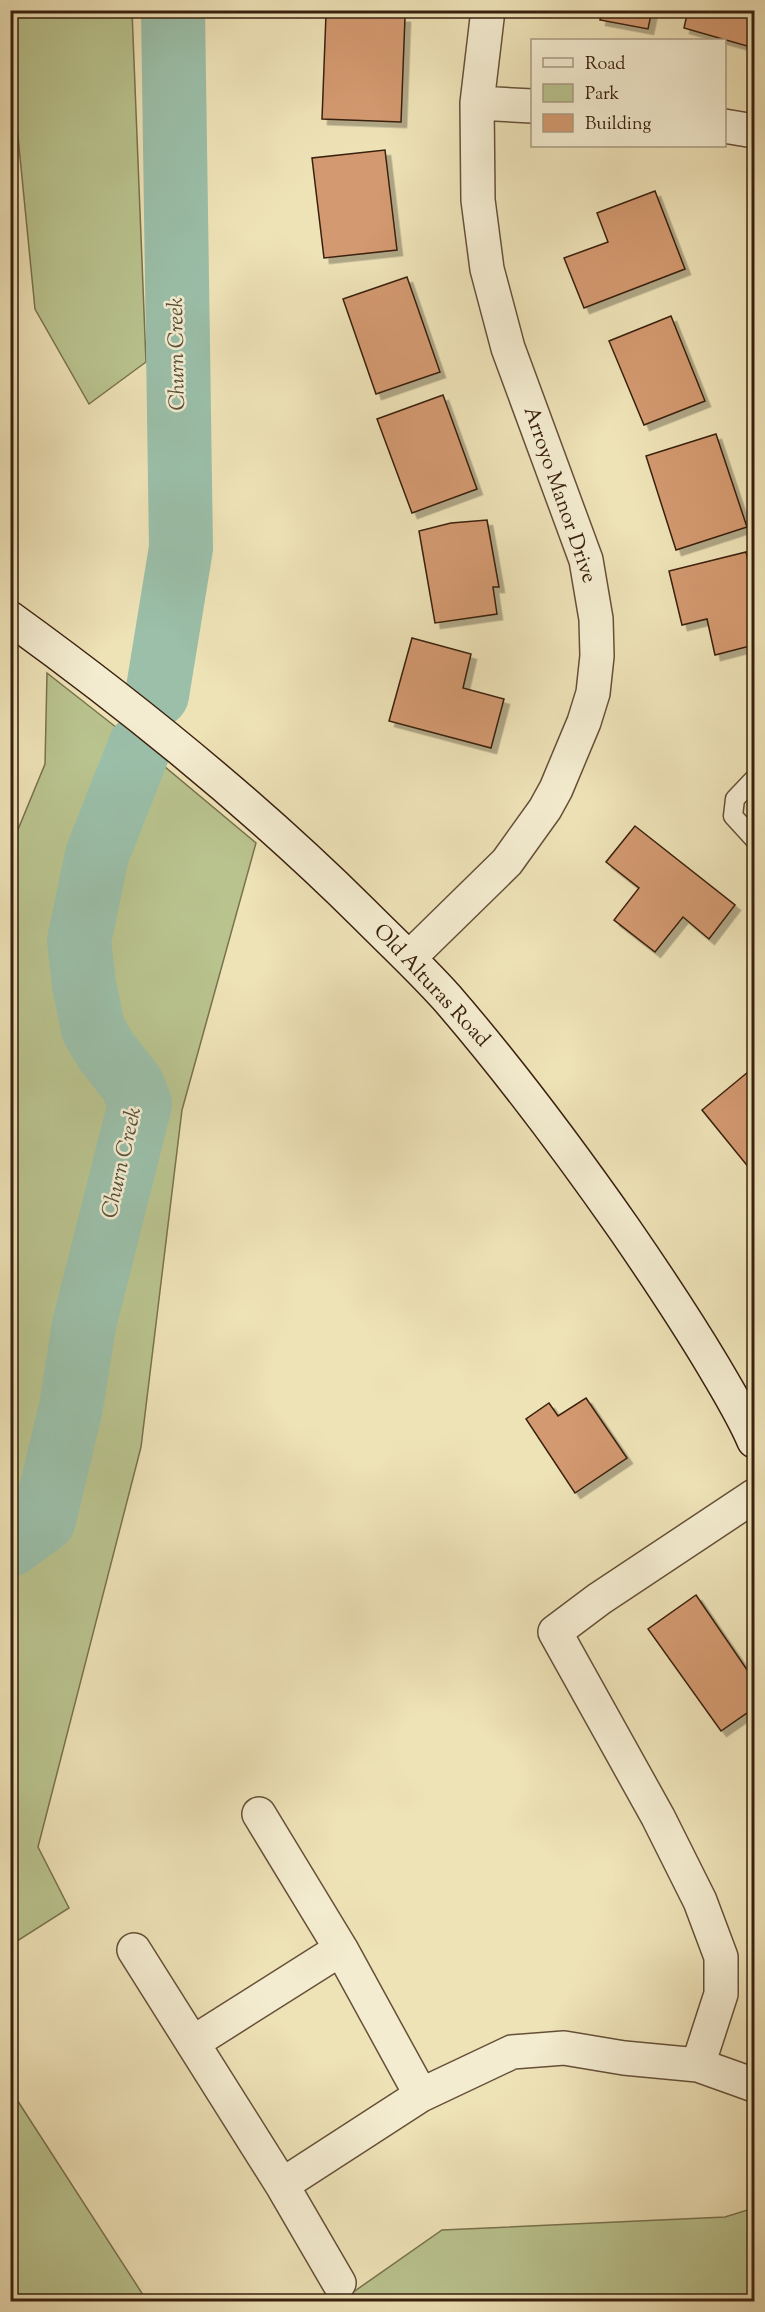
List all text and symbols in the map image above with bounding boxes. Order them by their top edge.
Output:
legend [531,39,726,147]
text: Road [585,52,625,78]
text: Park [585,82,620,108]
text: Building [585,112,651,138]
water label: Churn Creek [161,297,195,411]
street label: Arroyo Manor Drive [515,403,603,587]
street label: Old Alturas Road [366,917,496,1055]
water label: Churn Creek [95,1104,151,1222]

